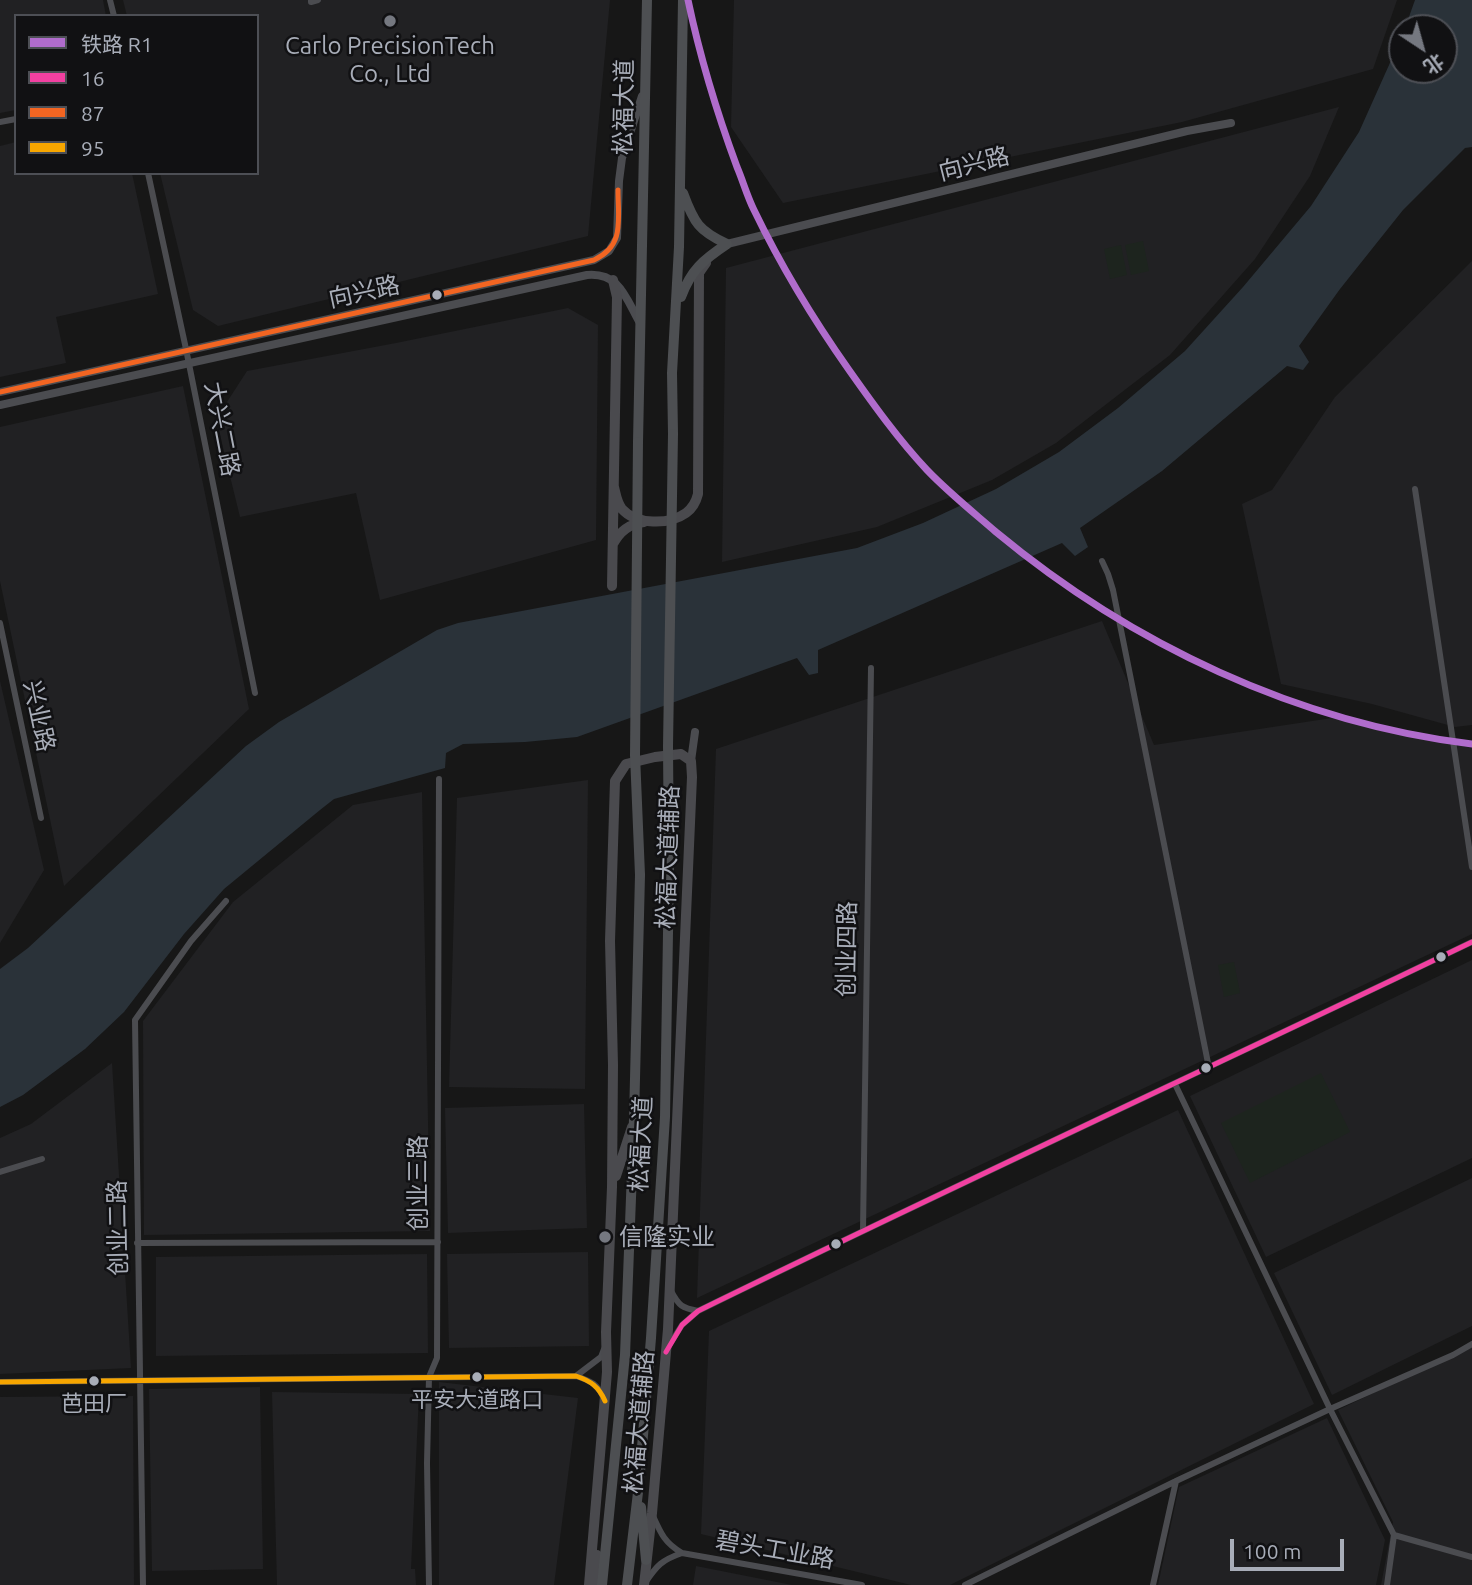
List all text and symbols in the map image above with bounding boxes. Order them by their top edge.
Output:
marker: Carlo PrecisionTech Co., Ltd [382,13,398,29]
legend [14,14,259,175]
north arrow [1388,14,1458,84]
text: 铁路 R1 [81,32,153,56]
place label: Carlo PrecisionTech Co., Ltd [285,32,495,88]
text: 北 [1420,50,1448,79]
street label: 松福大道 [609,59,639,155]
text: 16 [81,66,105,90]
text: 87 [81,101,105,125]
text: 95 [81,136,105,160]
street label: 向兴路 [936,141,1012,187]
street label: 向兴路 [326,270,402,314]
unlabelled marker [430,288,444,302]
street label: 大兴二路 [199,379,245,479]
street label: 兴业路 [17,678,61,754]
street label: 松福大道辅路 [651,785,685,929]
street label: 创业四路 [832,901,862,997]
unlabelled marker [1434,950,1448,964]
unlabelled marker [1199,1061,1213,1075]
street label: 松福大道 [624,1095,658,1193]
street label: 创业三路 [404,1135,432,1231]
street label: 创业二路 [103,1180,133,1276]
place label: 信隆实业 [619,1223,715,1251]
marker: 信隆实业 [597,1229,613,1245]
unlabelled marker [829,1237,843,1251]
street label: 松福大道辅路 [618,1349,660,1495]
marker: 平安大道路口 [470,1370,484,1384]
marker: 芭田厂 [87,1374,101,1388]
place label: 平安大道路口 [411,1387,543,1413]
place label: 芭田厂 [61,1391,127,1417]
street label: 碧头工业路 [713,1525,837,1575]
scale bar [1234,1526,1348,1570]
text: 100 m [1243,1539,1301,1563]

